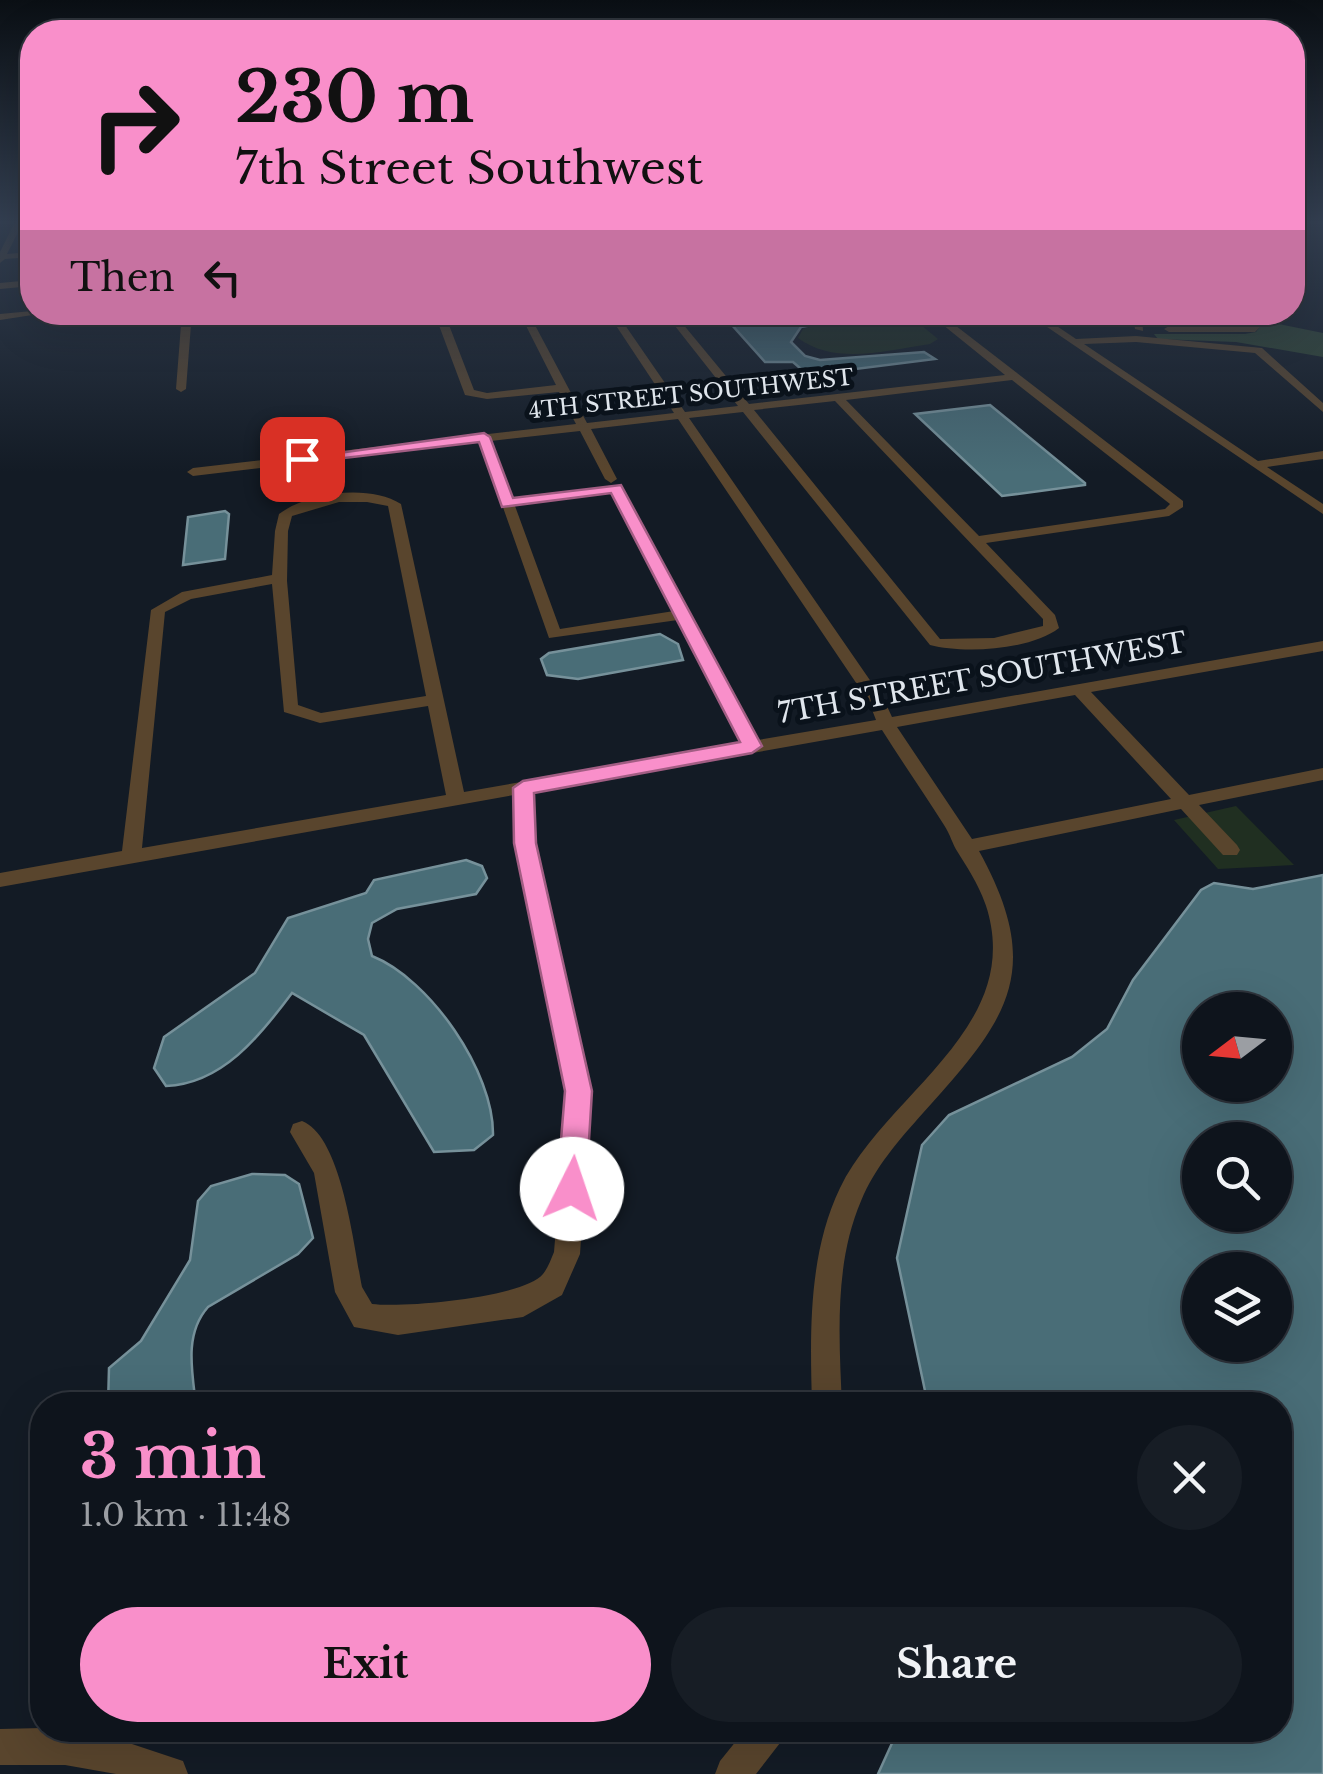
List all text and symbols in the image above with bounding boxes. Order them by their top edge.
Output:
text: 230 m [235,54,474,141]
icon: right [70,60,200,190]
text: 7th Street Southwest [235,140,703,196]
icon: left [195,250,250,305]
text: Then [70,254,175,301]
street label: 4TH STREET SOUTHWEST [527,363,855,424]
pin [260,417,345,502]
icon: arrive [275,432,330,487]
street label: 7TH STREET SOUTHWEST [775,625,1190,731]
north arrow [1182,992,1292,1102]
map controls [1182,992,1292,1362]
button: search [1182,1122,1292,1232]
position arrow [520,1137,624,1241]
button: layers [1182,1252,1292,1362]
text: 3 min [80,1420,266,1494]
button: close [1137,1425,1242,1530]
text: 1.0 km · 11:48 [80,1495,291,1535]
button: Exit [80,1607,651,1722]
button: Share [671,1607,1242,1722]

